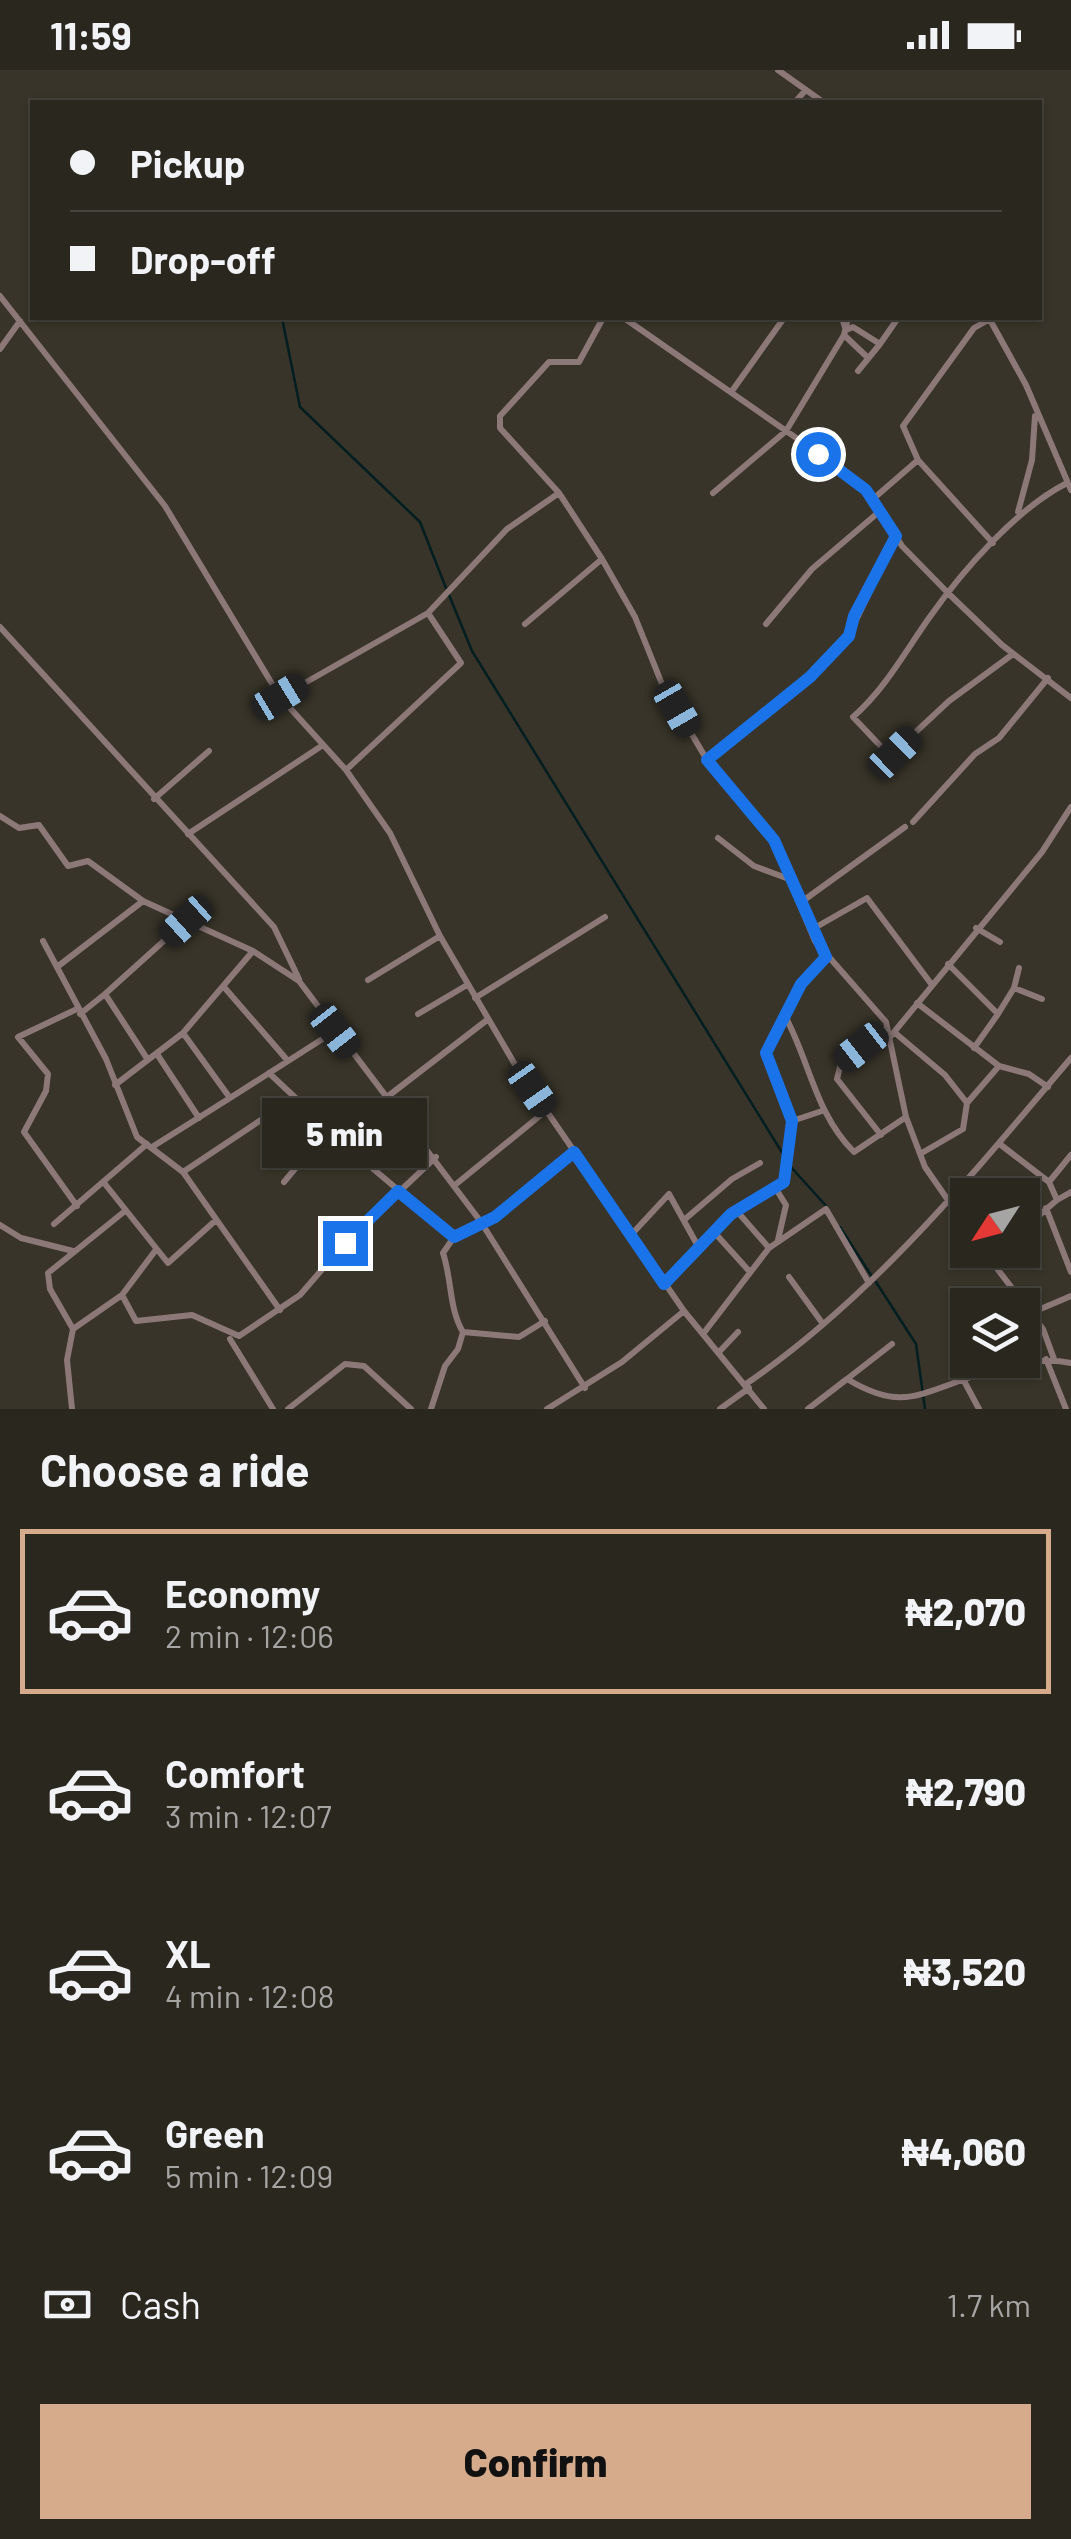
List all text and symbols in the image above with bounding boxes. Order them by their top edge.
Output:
text: 11:59 [50,12,132,58]
text: Pickup [130,140,245,186]
text: Drop-off [130,236,276,282]
route start [796,432,841,477]
car [247,669,313,725]
car [649,676,705,742]
car [863,721,927,785]
car [154,890,218,952]
car [305,998,365,1064]
car [828,1017,894,1077]
car [503,1056,561,1122]
callout: 5 min [262,1098,428,1168]
text: 5 min [306,1114,383,1152]
north arrow [950,1178,1040,1268]
map controls [950,1178,1040,1378]
route end [323,1221,368,1266]
button: layers [950,1288,1040,1378]
text: Choose a ride [40,1442,310,1496]
icon: car [45,1567,135,1657]
text: Economy [165,1570,320,1616]
text: ₦2,070 [905,1588,1026,1634]
text: 2 min · 12:06 [165,1616,334,1654]
icon: car [45,1747,135,1837]
text: Comfort [165,1750,305,1796]
text: ₦2,790 [906,1768,1026,1814]
text: 3 min · 12:07 [165,1796,332,1834]
icon: car [45,1927,135,2017]
text: XL [165,1930,211,1976]
text: ₦3,520 [904,1948,1026,1994]
text: 4 min · 12:08 [165,1976,334,2014]
icon: car [45,2107,135,2197]
text: Green [165,2110,265,2156]
text: ₦4,060 [902,2128,1026,2174]
text: 5 min · 12:09 [165,2156,333,2194]
icon: cash [40,2277,95,2332]
text: Cash [120,2281,201,2327]
text: 1.7 km [947,2285,1031,2323]
button: Confirm [40,2404,1031,2519]

